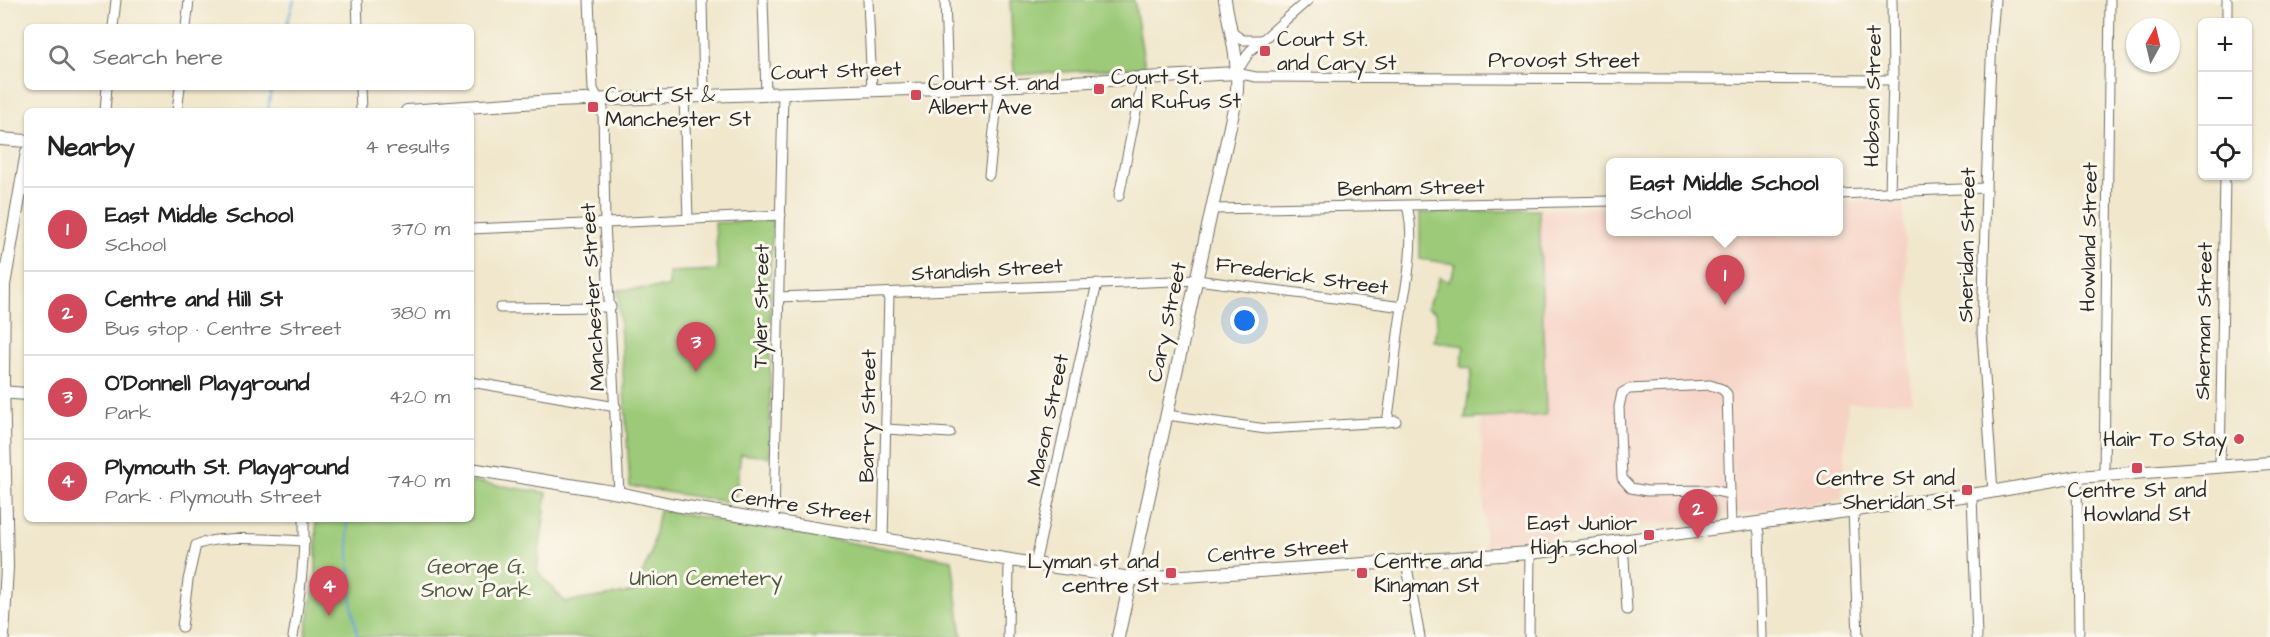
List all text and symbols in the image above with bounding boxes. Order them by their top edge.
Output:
north arrow [2126,18,2180,72]
map controls [2198,18,2252,180]
button: + [2198,18,2252,72]
search box [24,24,474,90]
street label: Hobson Street [1857,24,1889,167]
place label: Court St. and Cary St [1277,25,1397,80]
icon: search [45,41,78,74]
text: Search here [93,42,223,73]
marker: Court St. and Cary St [1258,44,1272,58]
street label: Provost Street [1488,46,1640,75]
street label: Court Street [770,54,902,88]
place label: Court St. and Rufus St [1111,63,1242,116]
place label: Court St. and Albert Ave [928,69,1059,122]
button: − [2198,72,2252,126]
place label: Court St & Manchester St [605,81,751,134]
marker: Court St. and Rufus St [1092,82,1106,96]
marker: Court St. and Albert Ave [909,88,923,102]
marker: Court St & Manchester St [586,100,600,114]
button: locate [2198,126,2252,180]
text: Nearby [48,129,135,165]
text: 4 results [365,133,450,161]
popup [1606,158,1843,236]
street label: Howland Street [2073,161,2105,312]
street label: Sheridan Street [1951,167,1983,323]
text: East Middle School [1630,168,1819,199]
street label: Benham Street [1337,172,1485,204]
text: School [1630,199,1691,227]
text: East Middle School [105,200,293,231]
street label: Manchester Street [574,201,612,392]
text: 1 [66,215,69,243]
text: 370 m [391,215,450,243]
text: School [105,231,166,259]
street label: Sherman Street [2188,241,2220,400]
street label: Tyler Street [745,243,779,368]
street label: Frederick Street [1214,250,1391,303]
street label: Standish Street [911,252,1064,288]
pin: 1 [1706,256,1744,305]
street label: Cary Street [1140,259,1196,385]
text: Centre and Hill St [105,284,283,315]
text: 2 [62,299,73,327]
text: 380 m [391,299,450,327]
your location [1230,306,1259,335]
text: Bus stop · Centre Street [105,315,341,343]
pin: 3 [676,322,716,372]
street label: Barry Street [852,348,886,483]
street label: Mason Street [1020,351,1076,489]
text: O'Donnell Playground [105,368,310,399]
text: 3 [62,383,73,411]
text: 420 m [389,383,450,411]
text: Park [105,399,151,427]
place label: Hair To Stay [2103,425,2227,456]
marker: Hair To Stay [2232,432,2246,446]
text: Plymouth St. Playground [105,452,349,483]
marker: Centre St and Howland St [2130,461,2144,475]
place label: Centre St and Sheridan St [1816,464,1955,517]
text: 4 [61,467,74,495]
text: 740 m [388,467,450,495]
place label: Centre St and Howland St [2068,476,2207,529]
street label: Centre Street [729,481,874,531]
text: Park · Plymouth Street [105,483,322,511]
marker: Centre St and Sheridan St [1960,483,1974,497]
pin: 2 [1678,490,1718,539]
place label: East Junior High school [1528,509,1637,564]
marker: East Junior High school [1642,528,1656,542]
street label: Centre Street [1206,532,1350,570]
place label: Lyman st and centre St [1028,547,1160,600]
place label: Centre and Kingman St [1374,547,1483,602]
park label: George G. Snow Park [421,552,531,605]
park label: Union Cemetery [629,564,783,595]
pin: 4 [310,566,348,616]
marker: Lyman st and centre St [1164,566,1178,580]
marker: Centre and Kingman St [1355,566,1369,580]

